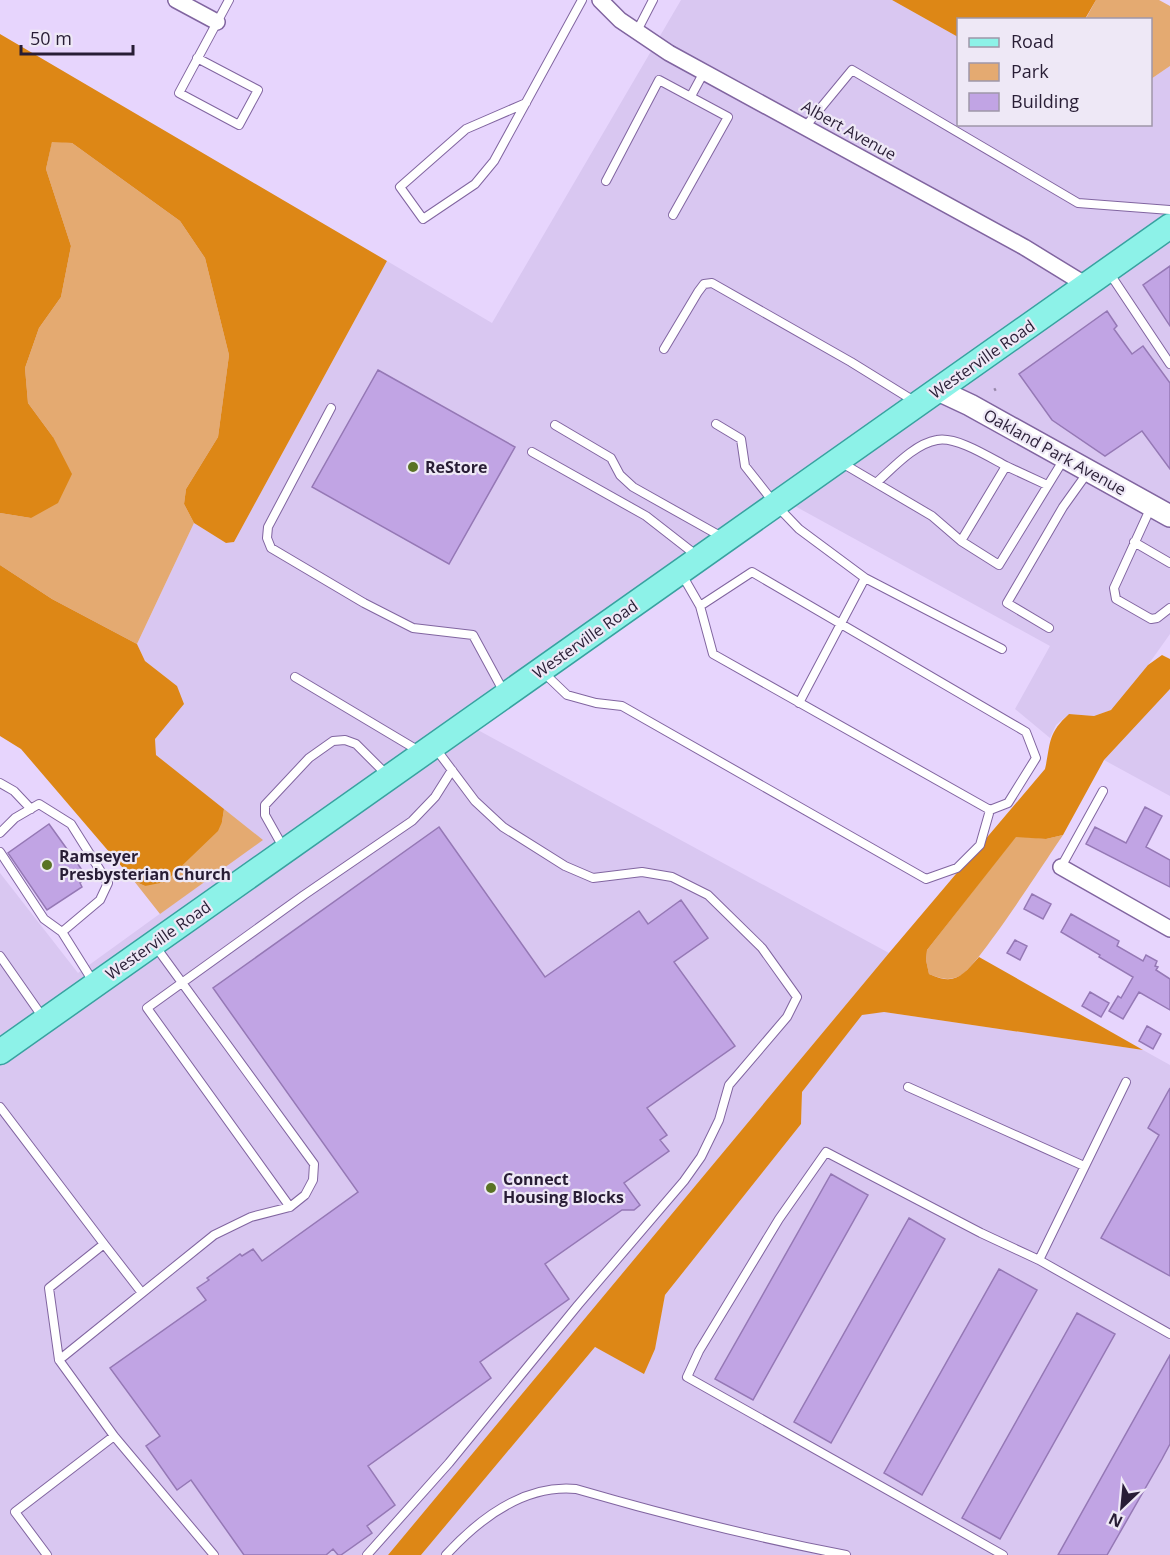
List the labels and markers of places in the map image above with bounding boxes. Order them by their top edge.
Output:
place label: ReStore [425,456,487,478]
marker: ReStore [406,460,420,474]
place label: Ramseyer Presbysterian Church [59,845,231,885]
marker: Ramseyer Presbysterian Church [40,858,54,872]
place label: Connect Housing Blocks [503,1168,624,1208]
marker: Connect Housing Blocks [484,1181,498,1195]

